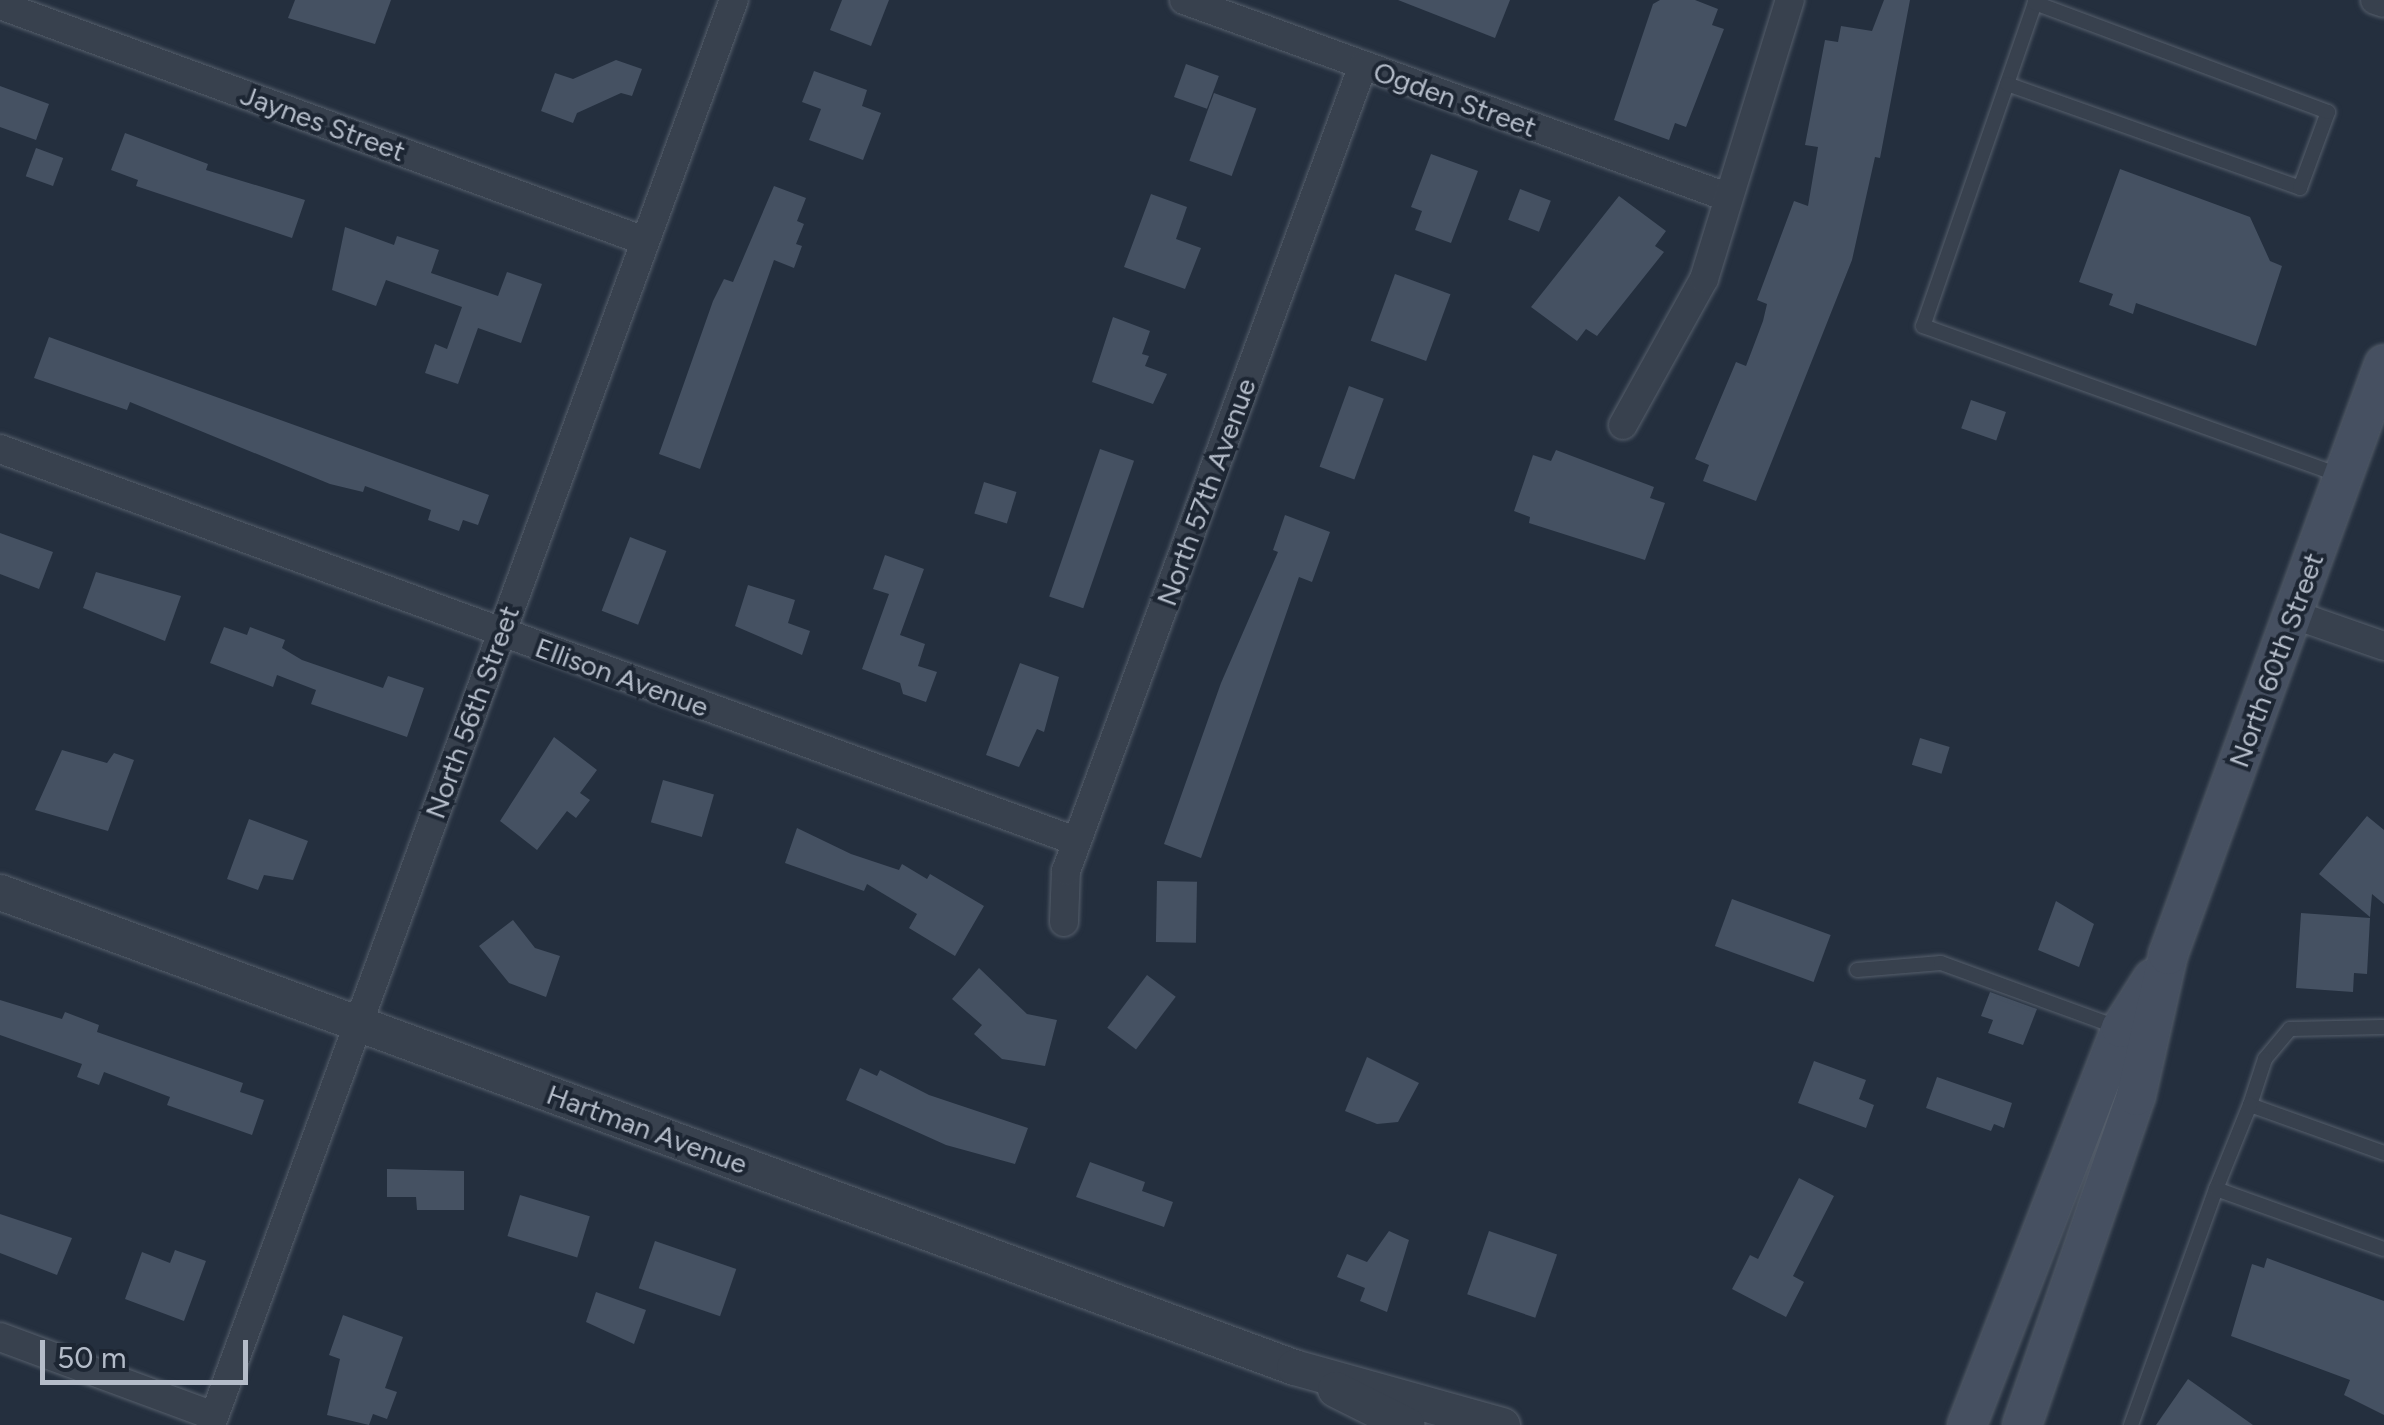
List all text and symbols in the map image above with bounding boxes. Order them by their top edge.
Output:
street label: Ogden Street [1369,54,1541,144]
street label: Jaynes Street [236,78,410,168]
street label: North 57th Avenue [1149,374,1263,610]
street label: North 60th Street [2222,548,2330,772]
street label: North 56th Street [418,601,526,823]
street label: Ellison Avenue [531,630,713,724]
street label: Hartman Avenue [542,1077,752,1181]
scale bar [45,1320,252,1382]
text: 50 m [57,1339,126,1376]

